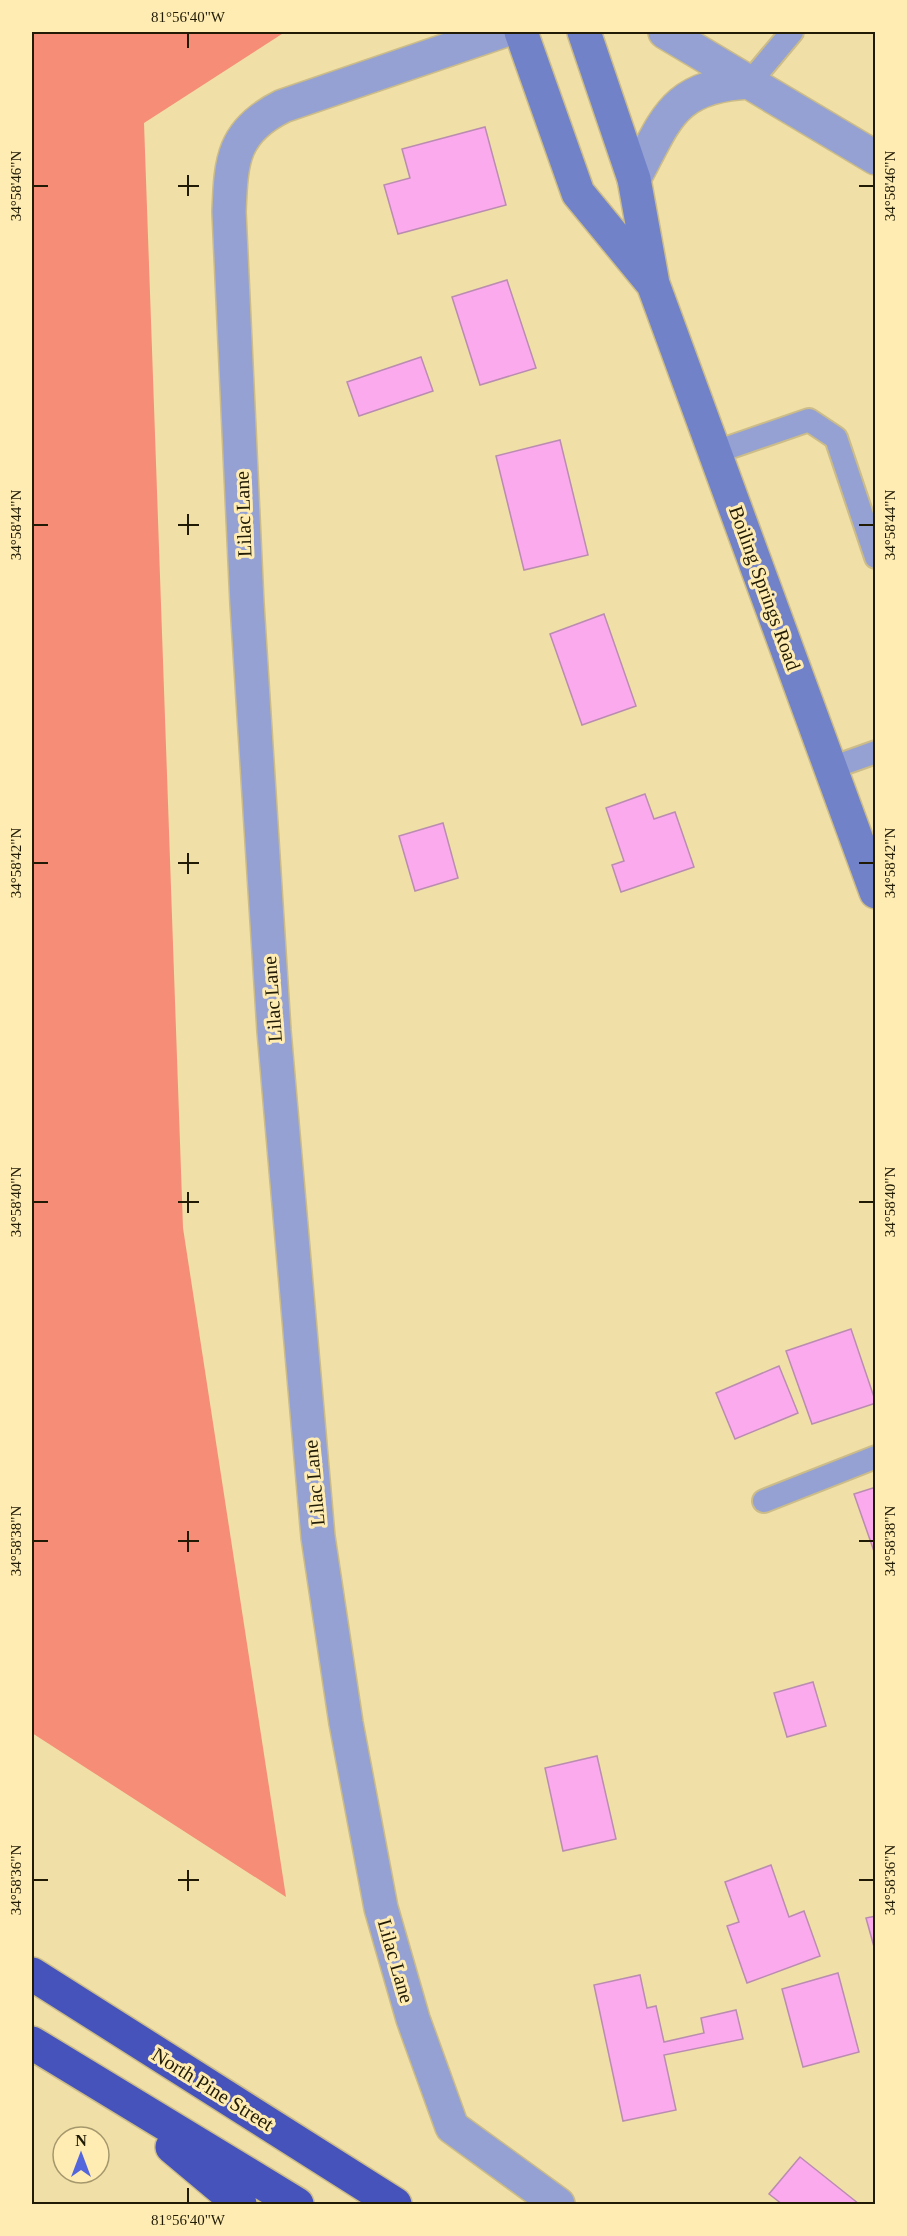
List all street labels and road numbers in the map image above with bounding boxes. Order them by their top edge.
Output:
street label: Lilac Lane [231,470,255,557]
street label: Boiling Springs Road [724,503,805,674]
street label: Lilac Lane [258,955,286,1043]
street label: Lilac Lane [299,1439,329,1527]
street label: Lilac Lane [374,1917,418,2006]
street label: North Pine Street [148,2043,278,2135]

